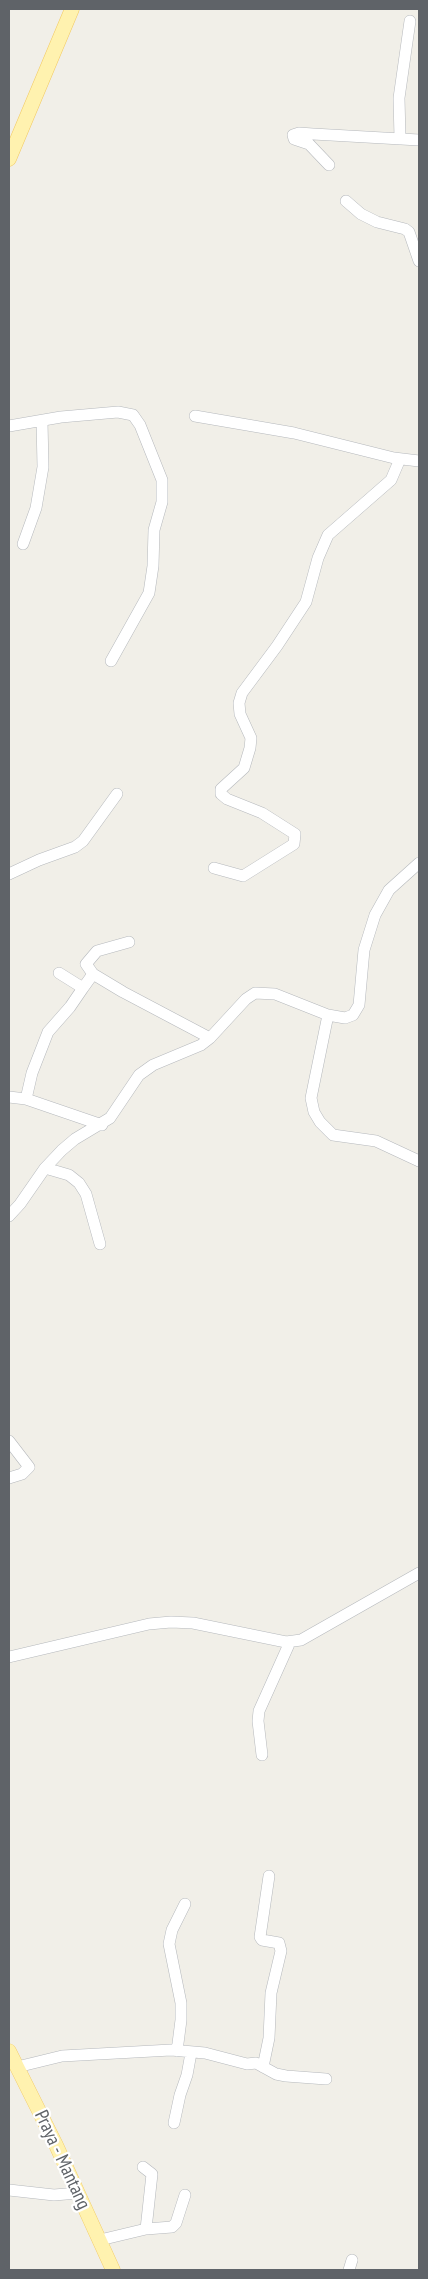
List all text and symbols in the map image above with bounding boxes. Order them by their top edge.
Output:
street label: Praya - Mantang [29,2107,95,2213]

